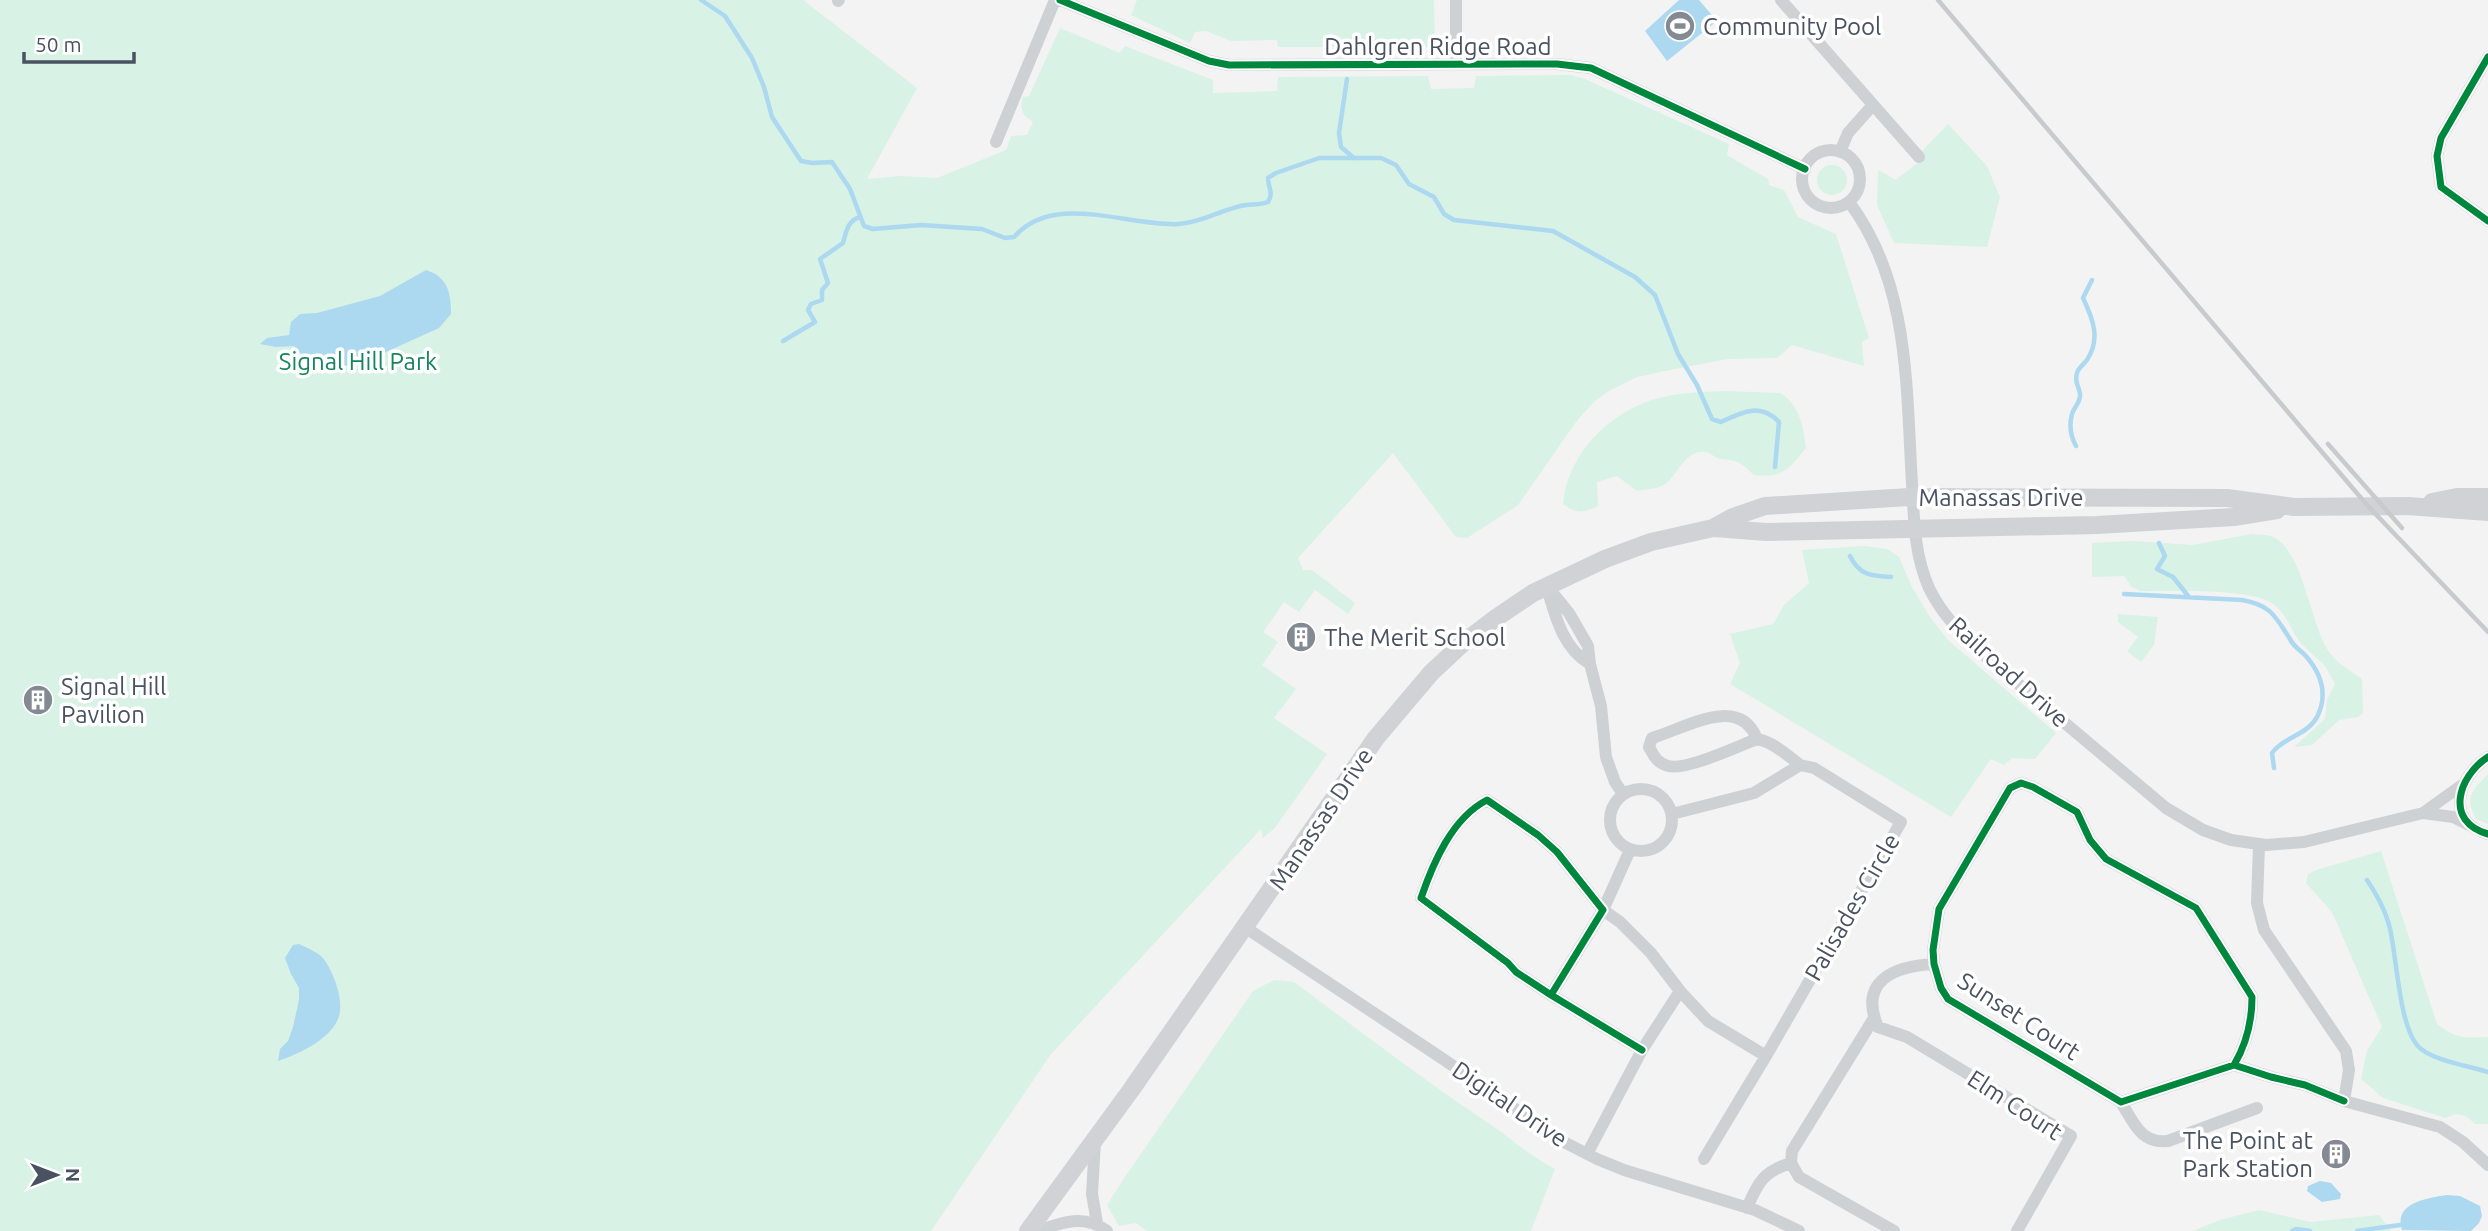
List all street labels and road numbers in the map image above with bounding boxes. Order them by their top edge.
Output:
street label: Dahlgren Ridge Road [1324,33,1552,60]
street label: Manassas Drive [1918,484,2084,511]
street label: Railroad Drive [1944,611,2074,733]
street label: Manassas Drive [1264,743,1378,895]
street label: Palisades Circle [1799,829,1905,985]
street label: Sunset Court [1953,967,2085,1066]
street label: Digital Drive [1447,1056,1573,1152]
street label: Elm Court [1963,1065,2068,1146]

